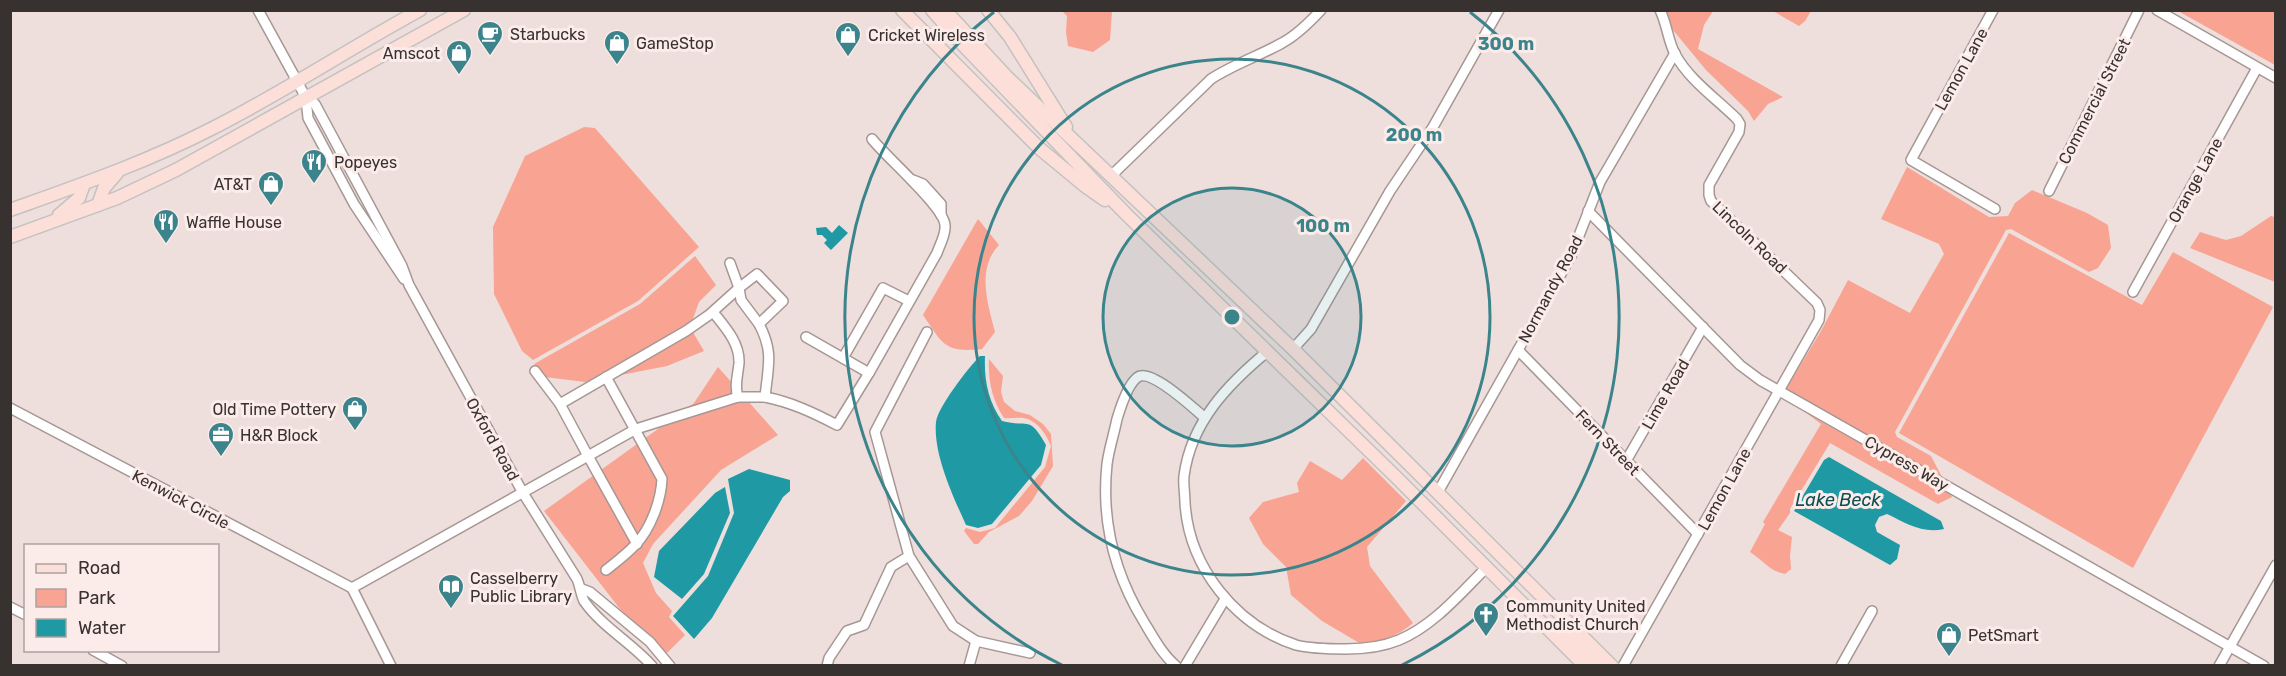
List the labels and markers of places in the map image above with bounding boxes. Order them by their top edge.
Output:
cafe icon: Starbucks [475,19,505,57]
shop icon: Cricket Wireless [833,20,863,58]
place label: Starbucks [510,25,585,44]
place label: Cricket Wireless [868,26,985,45]
shop icon: GameStop [602,28,632,66]
place label: GameStop [636,34,714,53]
shop icon: Amscot [444,38,474,76]
place label: Amscot [383,44,440,63]
restaurant icon: Popeyes [299,147,329,185]
place label: Popeyes [334,153,397,172]
shop icon: AT&T [256,169,286,207]
place label: AT&T [214,175,252,194]
restaurant icon: Waffle House [151,207,181,245]
place label: Waffle House [186,213,282,232]
centre of rings [1222,307,1242,327]
shop icon: Old Time Pottery [340,394,370,432]
place label: Old Time Pottery [212,400,336,419]
office icon: H&R Block [206,420,236,458]
place label: H&R Block [240,426,319,445]
place label: Casselberry Public Library [470,569,572,606]
library icon: Casselberry Public Library [436,572,466,610]
place label: Community United Methodist Church [1506,597,1646,634]
church icon: Community United Methodist Church [1471,600,1501,638]
shop icon: PetSmart [1934,620,1964,658]
place label: PetSmart [1968,626,2039,645]

